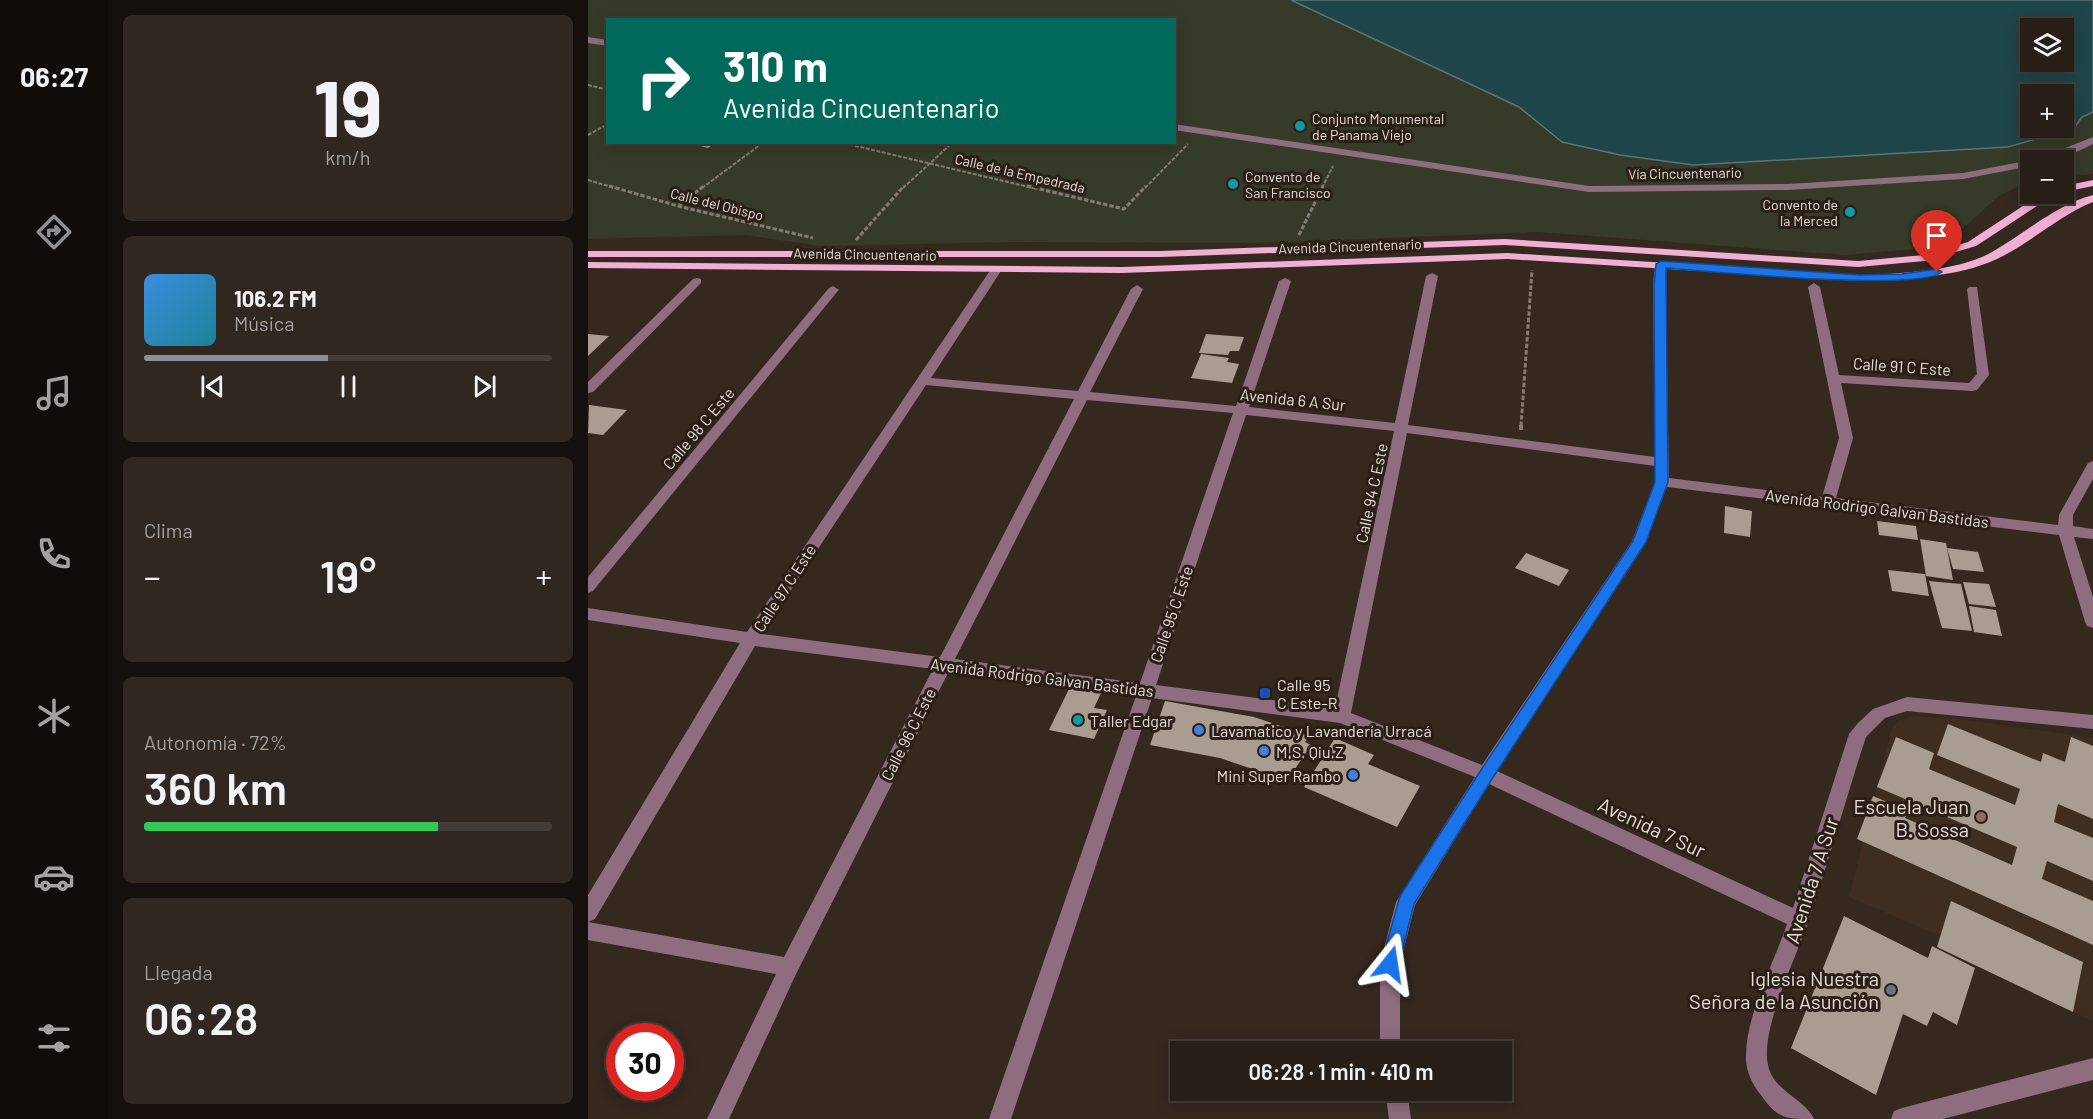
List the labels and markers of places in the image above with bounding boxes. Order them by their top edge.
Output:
place label: Conjunto Monumental de Panama Viejo [1312,110,1444,143]
marker: Conjunto Monumental de Panama Viejo [1293,119,1307,133]
place label: Convento de San Francisco [1245,168,1331,201]
marker: Convento de San Francisco [1226,177,1240,191]
place label: Convento de la Merced [1763,196,1838,229]
marker: Convento de la Merced [1843,205,1857,219]
pin [1911,210,1962,272]
place label: Calle 95 C Este-R [1277,675,1338,712]
marker: Calle 95 C Este-R [1258,686,1272,700]
place label: Taller Edgar [1090,711,1173,730]
marker: Taller Edgar [1071,713,1085,727]
place label: Lavamatico y Lavandería Urracá [1211,721,1432,740]
marker: Lavamatico y Lavandería Urracá [1192,723,1206,737]
place label: M.S. Qiu.Z [1276,742,1344,761]
marker: M.S. Qiu.Z [1257,744,1271,758]
place label: Mini Super Rambo [1217,766,1341,785]
marker: Mini Super Rambo [1346,768,1360,782]
place label: Escuela Juan B. Sossa [1853,794,1969,841]
marker: Escuela Juan B. Sossa [1974,810,1988,824]
place label: Iglesia Nuestra Señora de la Asunción [1689,966,1879,1013]
marker: Iglesia Nuestra Señora de la Asunción [1884,983,1898,997]

